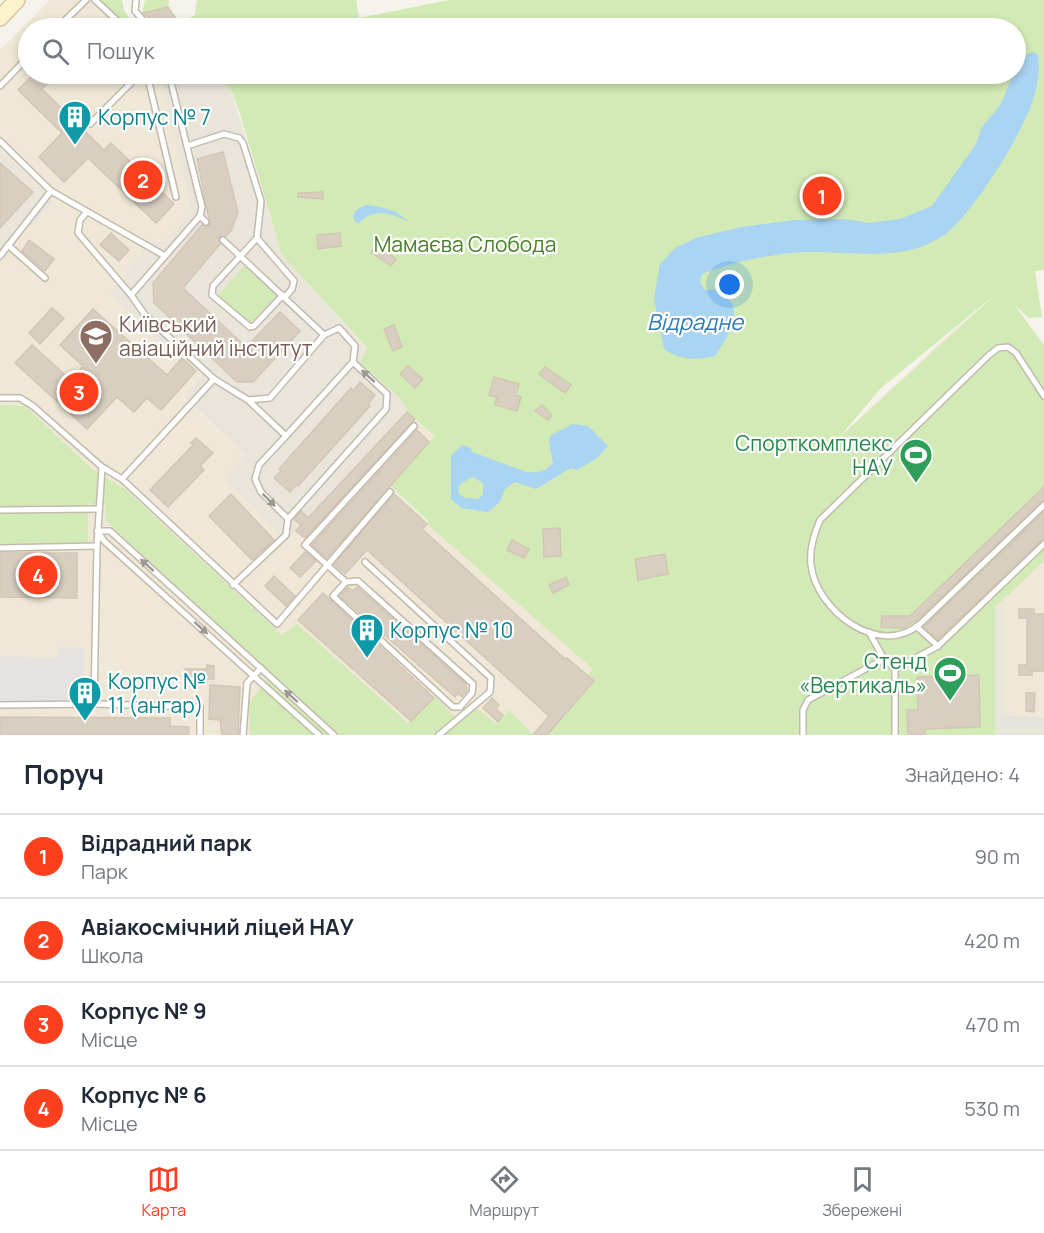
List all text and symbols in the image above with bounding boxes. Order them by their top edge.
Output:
search box [18,18,1026,84]
icon: search [39,35,72,68]
text: Пошук [87,36,154,66]
building icon: Корпус № 7 [57,99,93,146]
place label: Корпус № 7 [98,103,211,131]
pin: 2 [124,158,162,202]
pin: 1 [802,174,842,218]
park label: Мамаєва Слобода [374,230,556,258]
your location [715,270,744,299]
water label: Відрадне [647,307,744,337]
place label: Київський авіаційний інститут [119,310,313,362]
school or university icon: Київський авіаційний інститут [78,318,114,365]
pin: 3 [60,370,98,414]
one-way arrow [361,370,376,383]
place label: Спорткомплекс НАУ [735,429,893,481]
sports icon: Спорткомплекс НАУ [898,437,934,484]
one-way arrow [261,493,276,507]
pin: 4 [18,552,57,598]
one-way arrow [139,558,154,572]
building icon: Корпус № 10 [349,612,385,659]
place label: Корпус № 10 [390,616,513,644]
one-way arrow [193,621,208,634]
place label: Стенд «Вертикаль» [799,647,927,699]
sports icon: Стенд «Вертикаль» [932,655,968,702]
place label: Корпус № 11 (ангар) [108,667,206,719]
building icon: Корпус № 11 (ангар) [67,675,103,722]
one-way arrow [284,690,299,703]
text: Поруч [24,756,104,792]
text: Знайдено: 4 [905,761,1020,788]
text: Відрадний парк [81,828,251,858]
text: 1 [39,843,48,870]
text: 90 m [974,843,1020,870]
text: Парк [81,858,128,885]
text: Авіакосмічний ліцей НАУ [81,912,354,942]
text: 2 [38,927,49,954]
text: 420 m [964,927,1020,954]
text: Школа [81,942,143,969]
text: Корпус № 9 [81,996,207,1026]
text: 3 [38,1011,49,1038]
text: 470 m [965,1011,1020,1038]
text: Місце [81,1026,138,1053]
text: Корпус № 6 [81,1080,207,1110]
text: 4 [37,1095,50,1122]
text: 530 m [964,1095,1020,1122]
text: Місце [81,1110,138,1137]
tab: Карта [142,1163,186,1221]
tab: Маршрут [469,1163,539,1221]
tab: Збережені [822,1163,902,1221]

